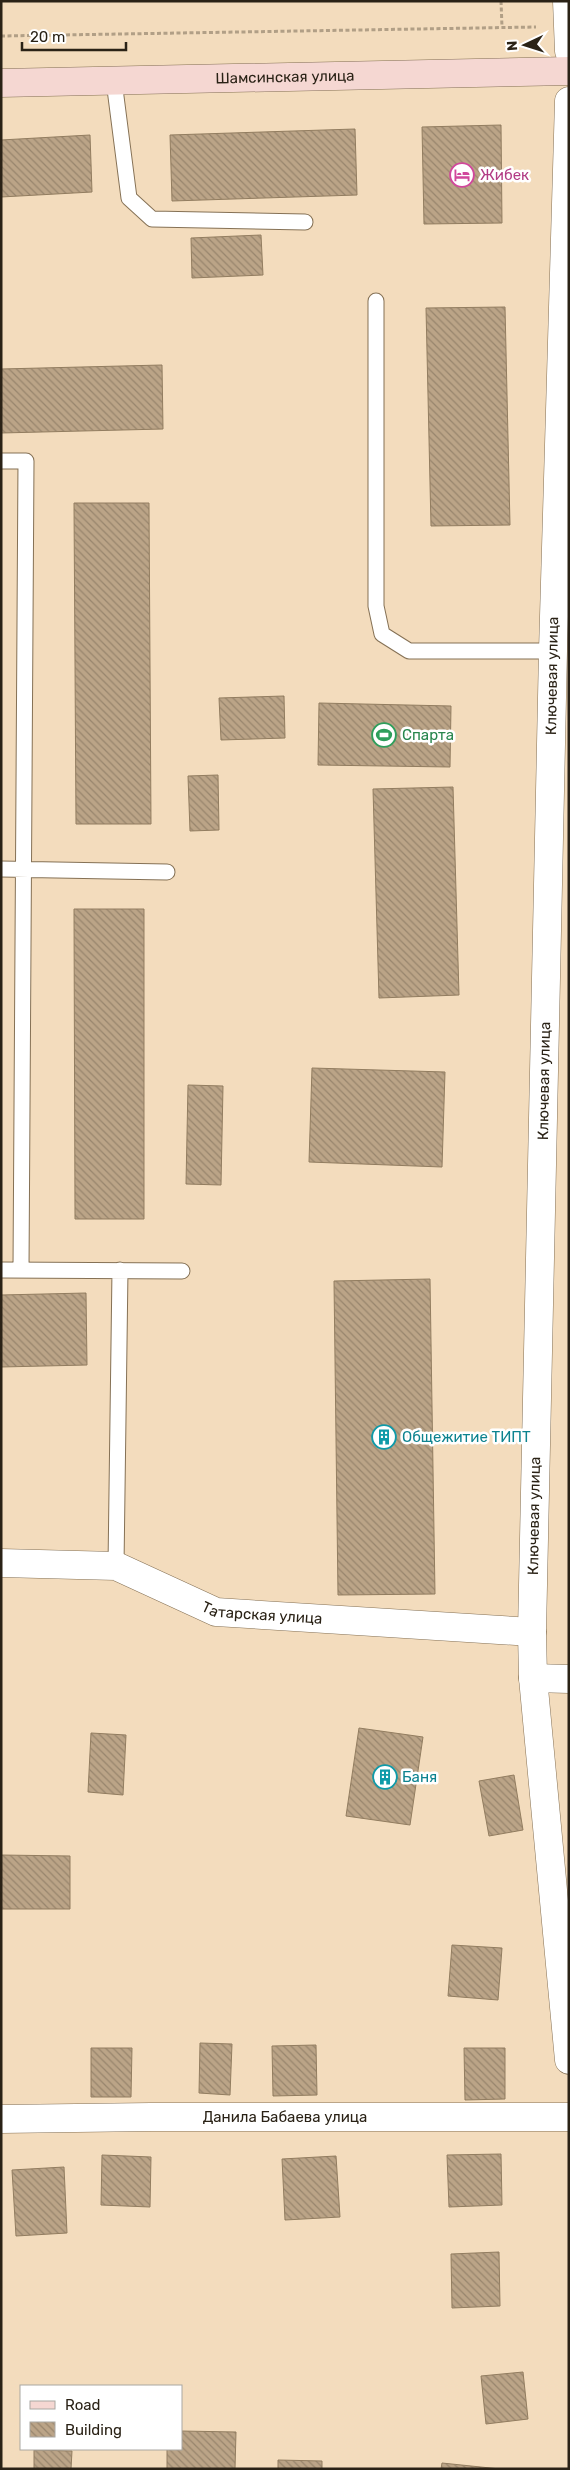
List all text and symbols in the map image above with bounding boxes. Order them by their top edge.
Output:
scale bar [22,20,126,52]
north arrow [500,20,550,70]
text: 20 m [30,28,65,46]
text: N [504,40,521,51]
street label: Шамсинская улица [215,67,355,87]
hotel icon: Жибек [449,162,475,188]
place label: Жибек [480,166,529,184]
street label: Ключевая улица [542,617,562,735]
sports icon: Спарта [371,722,397,748]
place label: Спарта [402,726,454,744]
street label: Ключевая улица [534,1022,554,1140]
building icon: Общежитие ТИПТ [371,1424,397,1450]
place label: Общежитие ТИПТ [402,1428,531,1446]
street label: Ключевая улица [524,1457,544,1575]
street label: Татарская улица [199,1598,323,1628]
building icon: Баня [372,1764,398,1790]
place label: Баня [402,1768,437,1786]
street label: Данила Бабаева улица [203,2108,367,2126]
legend [20,2385,182,2450]
text: Road [65,2396,101,2414]
text: Building [65,2421,122,2439]

